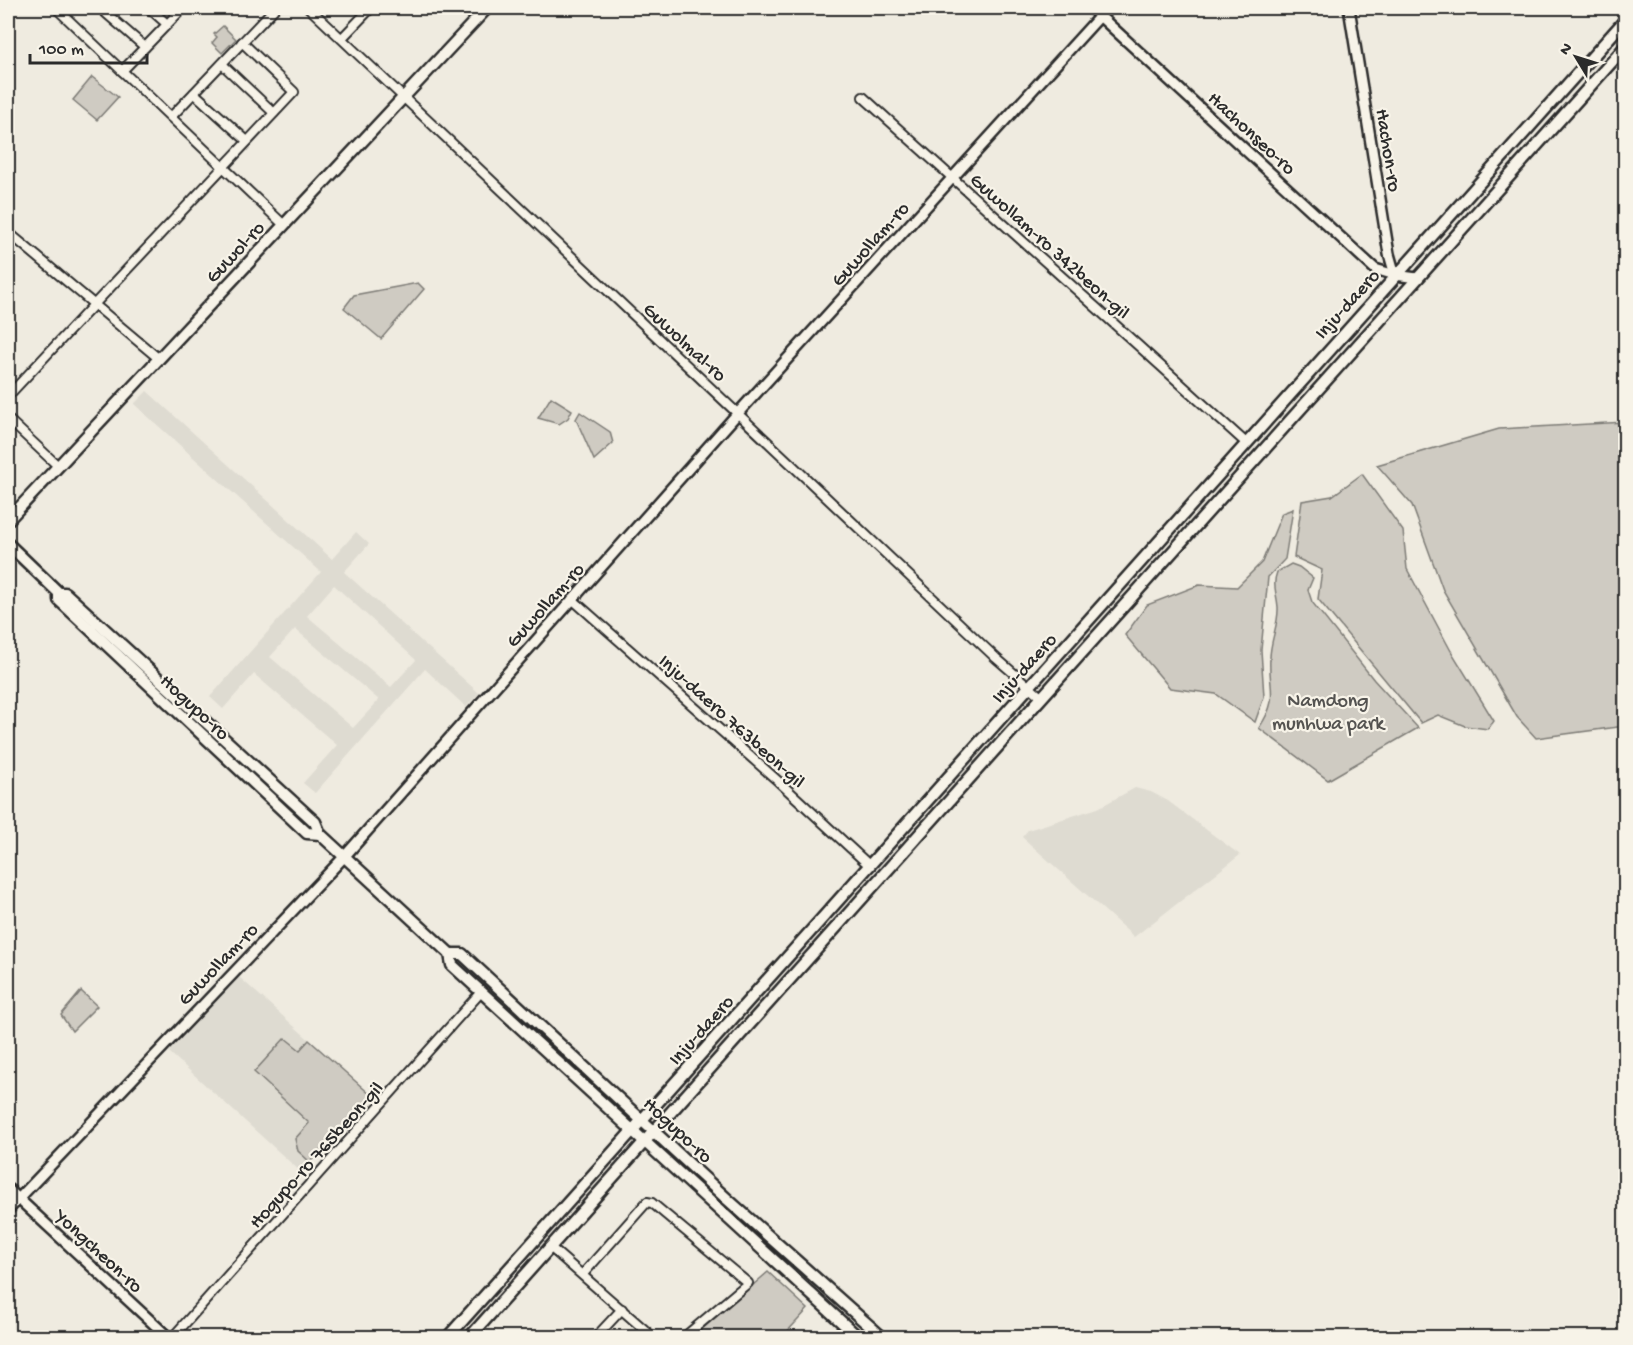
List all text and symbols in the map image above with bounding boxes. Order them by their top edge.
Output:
scale bar [30,27,147,65]
north arrow [1546,27,1606,87]
text: 100 m [38,40,84,61]
text: N [1556,40,1578,60]
street label: Hachonseo-ro [1202,88,1299,181]
street label: Hachon-ro [1369,107,1404,194]
street label: Guwollam-ro 342beon-gil [964,170,1133,325]
street label: Guwollam-ro [828,198,916,292]
street label: Guwol-ro [202,218,271,289]
street label: Inju-daero [1311,266,1386,345]
street label: Guwolmal-ro [637,299,730,388]
street label: Guwollam-ro [503,559,591,653]
street label: Inju-daero [988,630,1063,709]
street label: Inju-daero 763beon-gil [653,651,809,794]
street label: Hogupo-ro [154,671,233,746]
park label: Namdong munhwa park [1272,691,1386,737]
street label: Guwollam-ro [175,919,265,1011]
street label: Inju-daero [665,992,740,1071]
street label: Hogupo-ro 765beon-gil [246,1078,390,1234]
street label: Hogupo-ro [637,1094,716,1169]
street label: Yongcheon-ro [47,1205,146,1299]

